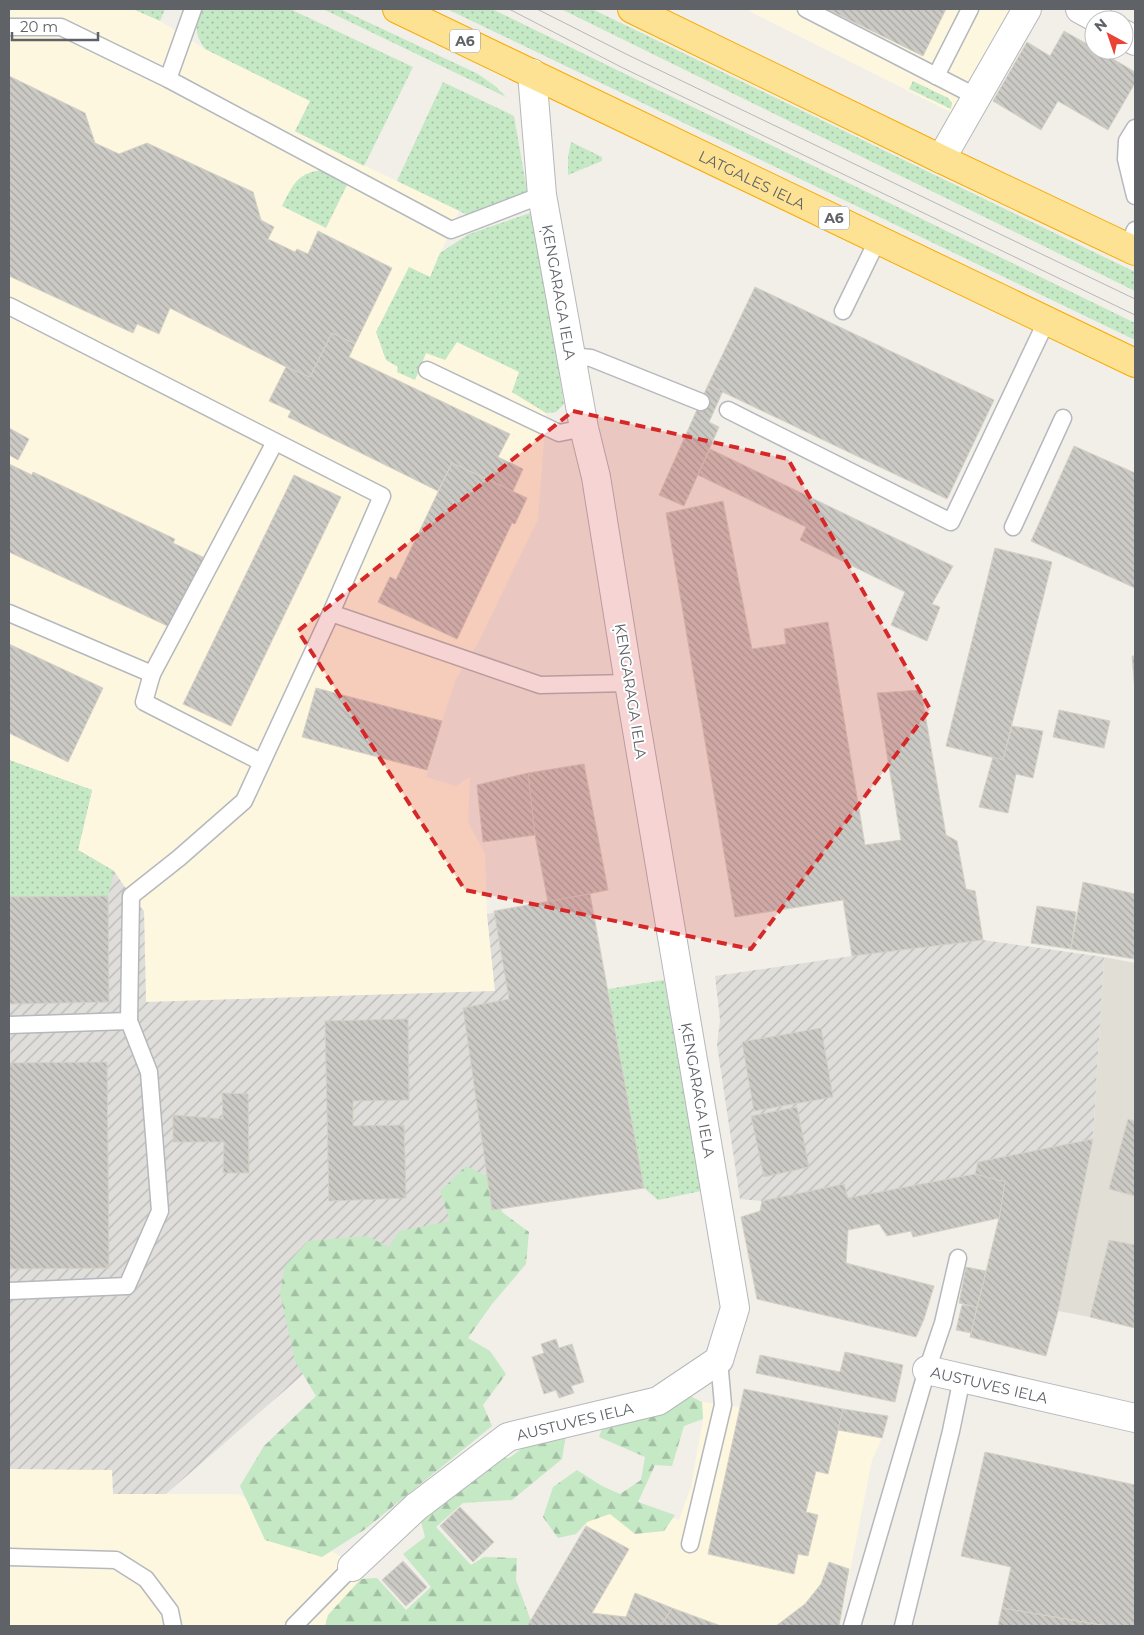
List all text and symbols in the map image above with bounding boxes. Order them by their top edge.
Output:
scale bar [12,10,99,42]
north arrow [1084,10,1134,60]
text: N [1091,15,1111,36]
text: 20 m [20,17,58,36]
road number: A6 [450,29,480,52]
street label: LATGALES IELA [696,146,809,213]
road number: A6 [819,207,849,230]
street label: ĶENGARAGA IELA [537,223,580,362]
street label: ĶENGARAGA IELA [610,622,651,761]
street label: ĶENGARAGA IELA [676,1021,719,1160]
street label: AUSTUVES IELA [929,1362,1050,1407]
street label: AUSTUVES IELA [514,1398,635,1444]

